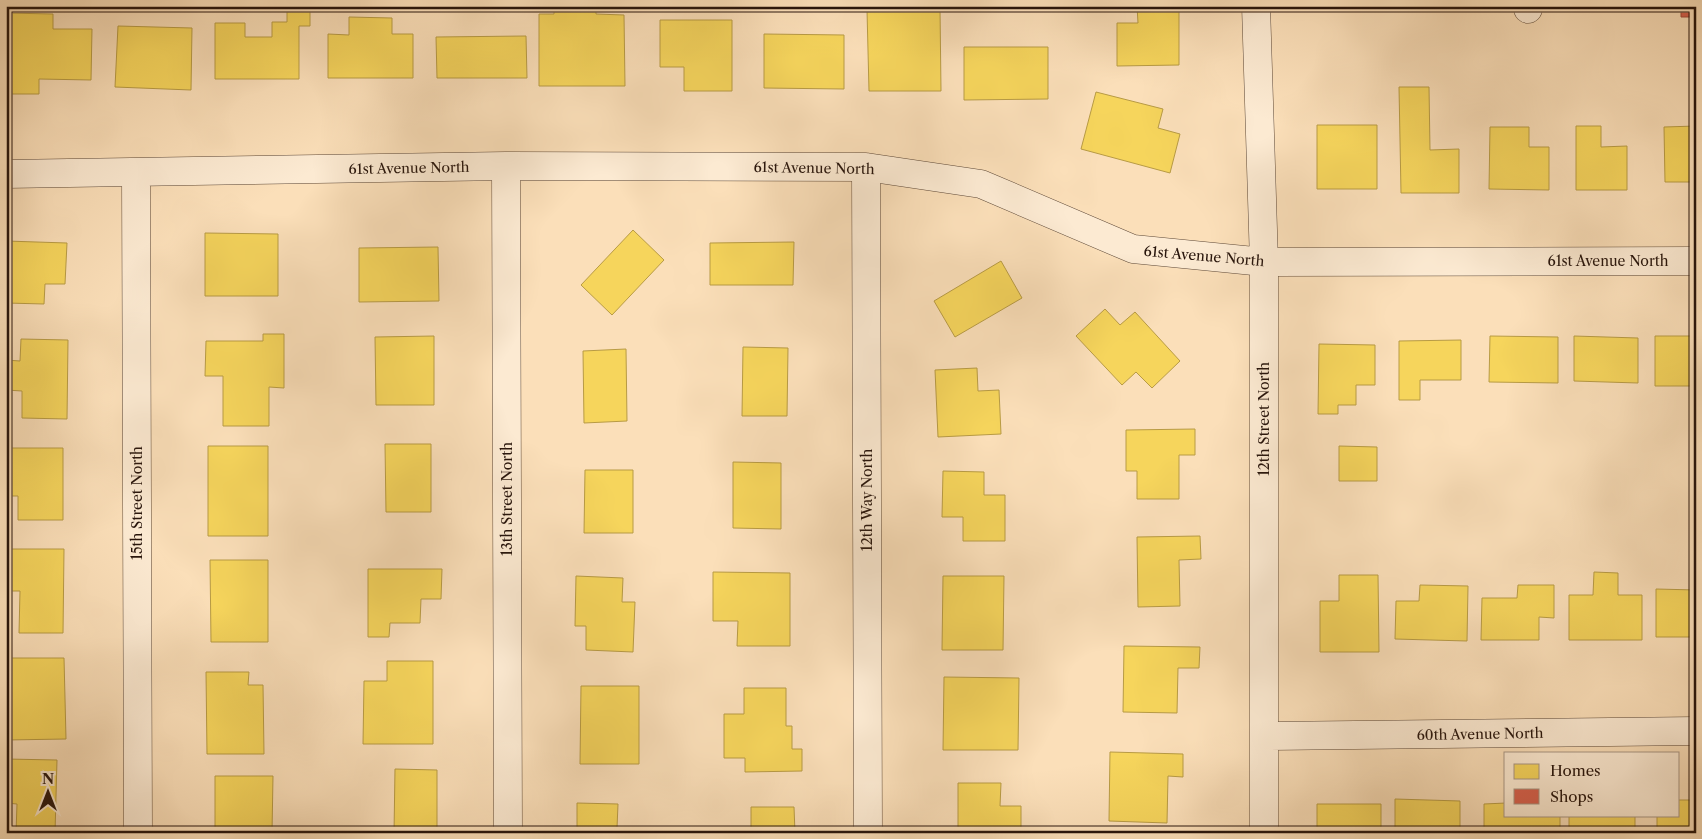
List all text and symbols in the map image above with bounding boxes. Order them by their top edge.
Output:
street label: 61st Avenue North [348,158,470,178]
street label: 61st Avenue North [753,158,875,178]
street label: 61st Avenue North [1143,242,1265,270]
street label: 61st Avenue North [1547,252,1669,270]
street label: 12th Street North [1255,362,1273,476]
street label: 13th Street North [498,442,516,556]
street label: 15th Street North [128,446,146,560]
street label: 12th Way North [858,449,876,551]
street label: 60th Avenue North [1416,724,1544,744]
legend [1504,752,1680,816]
text: Homes [1550,761,1601,780]
north arrow [22,766,72,816]
text: N [42,770,54,788]
text: Shops [1550,787,1593,806]

